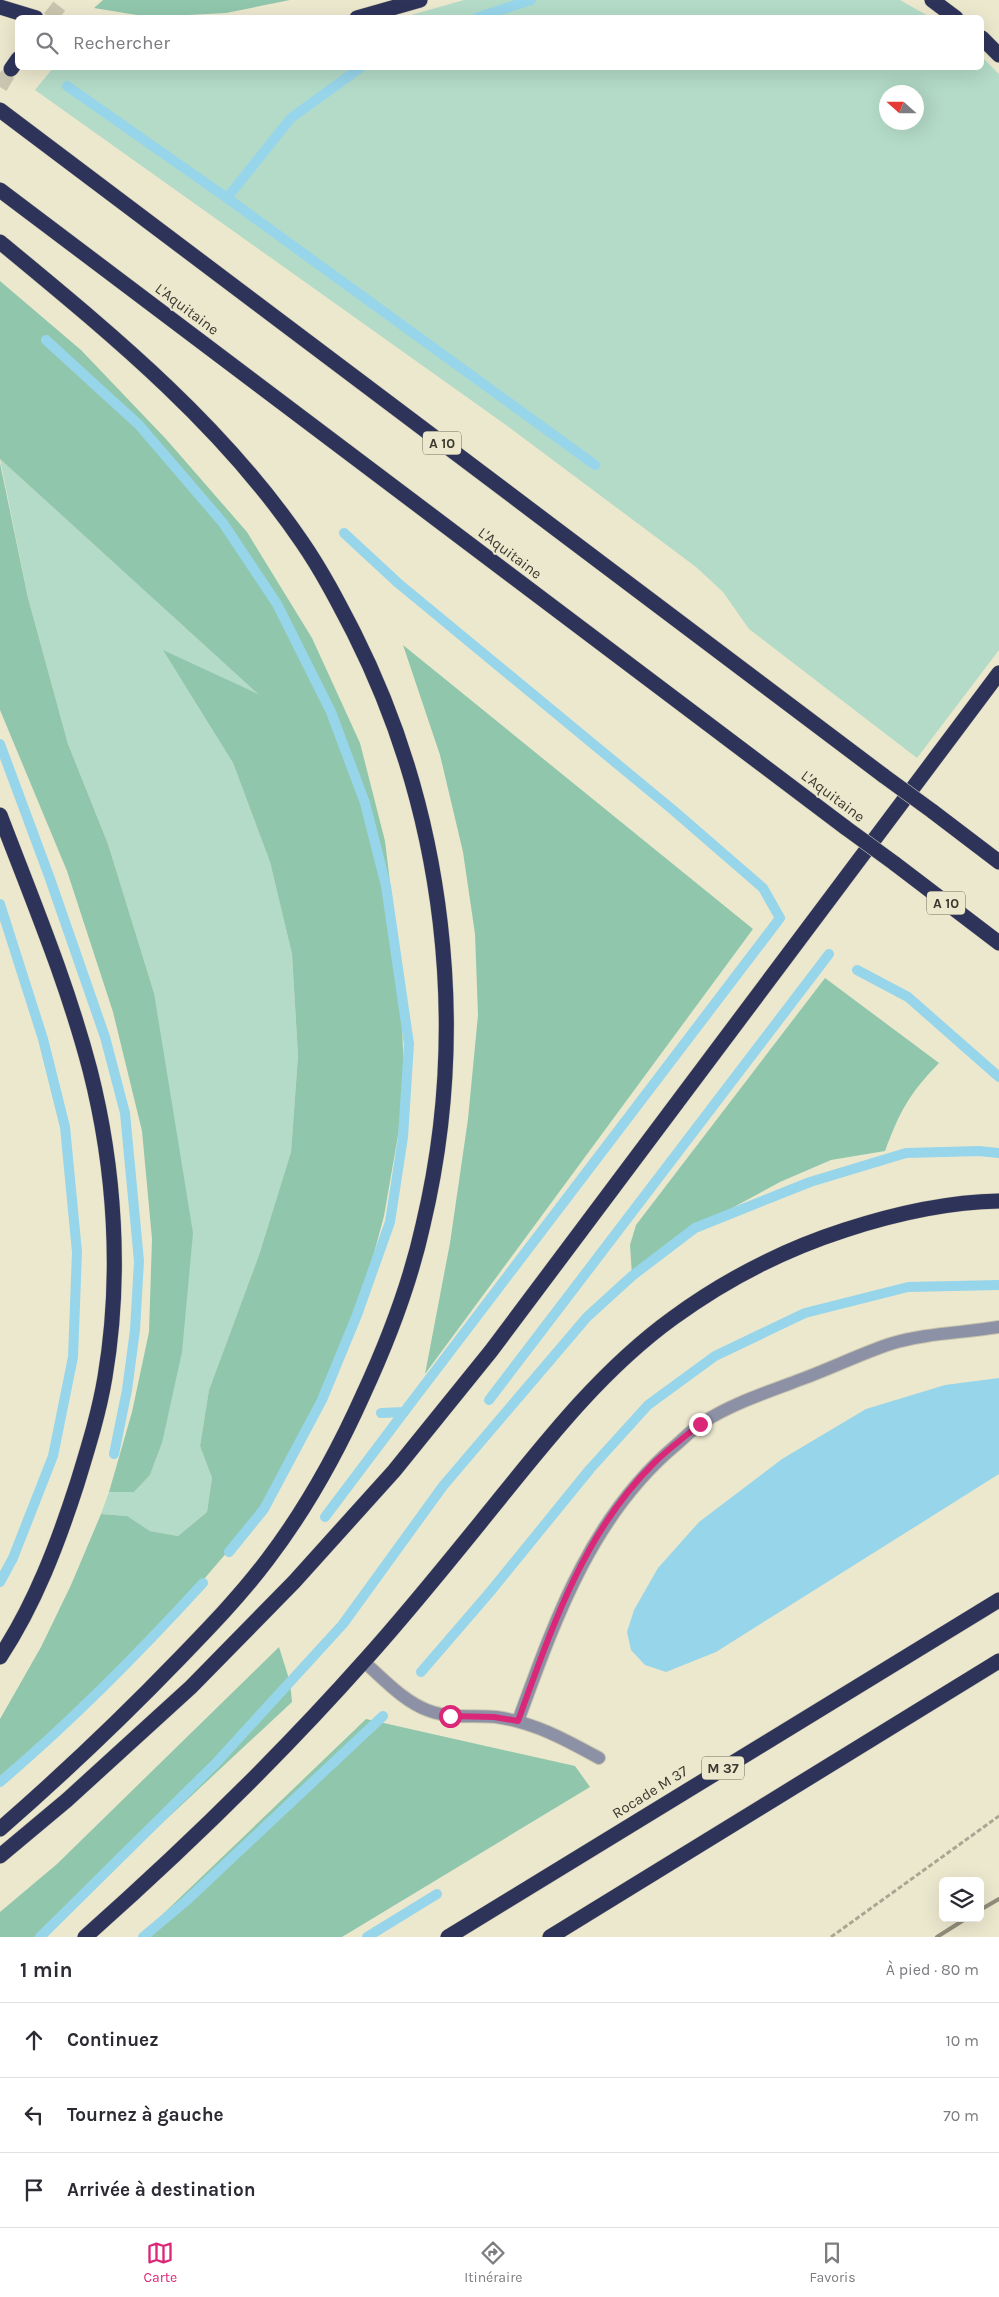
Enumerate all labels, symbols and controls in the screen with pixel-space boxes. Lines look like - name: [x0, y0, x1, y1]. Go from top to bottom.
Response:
- search box: [15, 15, 984, 70]
- icon: search: [33, 29, 61, 57]
- text: Rechercher: [73, 32, 170, 54]
- north arrow: [879, 85, 924, 130]
- street label: L'Aquitaine: [152, 279, 222, 339]
- road number: A 10: [423, 432, 461, 454]
- street label: L'Aquitaine: [475, 523, 545, 583]
- street label: L'Aquitaine: [798, 766, 868, 826]
- road number: A 10: [927, 891, 965, 914]
- route end: [689, 1413, 712, 1436]
- route start: [439, 1705, 462, 1728]
- road number: M 37: [702, 1756, 744, 1780]
- street label: Rocade M 37: [609, 1762, 691, 1822]
- map controls: [939, 1877, 984, 1922]
- button: layers: [939, 1877, 984, 1922]
- text: 1 min: [20, 1958, 73, 1982]
- text: À pied · 80 m: [886, 1960, 979, 1979]
- icon: ahead: [20, 2026, 48, 2054]
- text: Continuez: [67, 2029, 159, 2051]
- text: 10 m: [945, 2031, 979, 2050]
- icon: left: [20, 2101, 48, 2129]
- text: Tournez à gauche: [67, 2104, 224, 2126]
- text: 70 m: [943, 2106, 979, 2125]
- icon: arrive: [20, 2176, 48, 2204]
- text: Arrivée à destination: [67, 2179, 256, 2201]
- tab: Carte: [144, 2239, 177, 2286]
- tab: Itinéraire: [464, 2239, 523, 2286]
- tab: Favoris: [810, 2239, 855, 2286]

